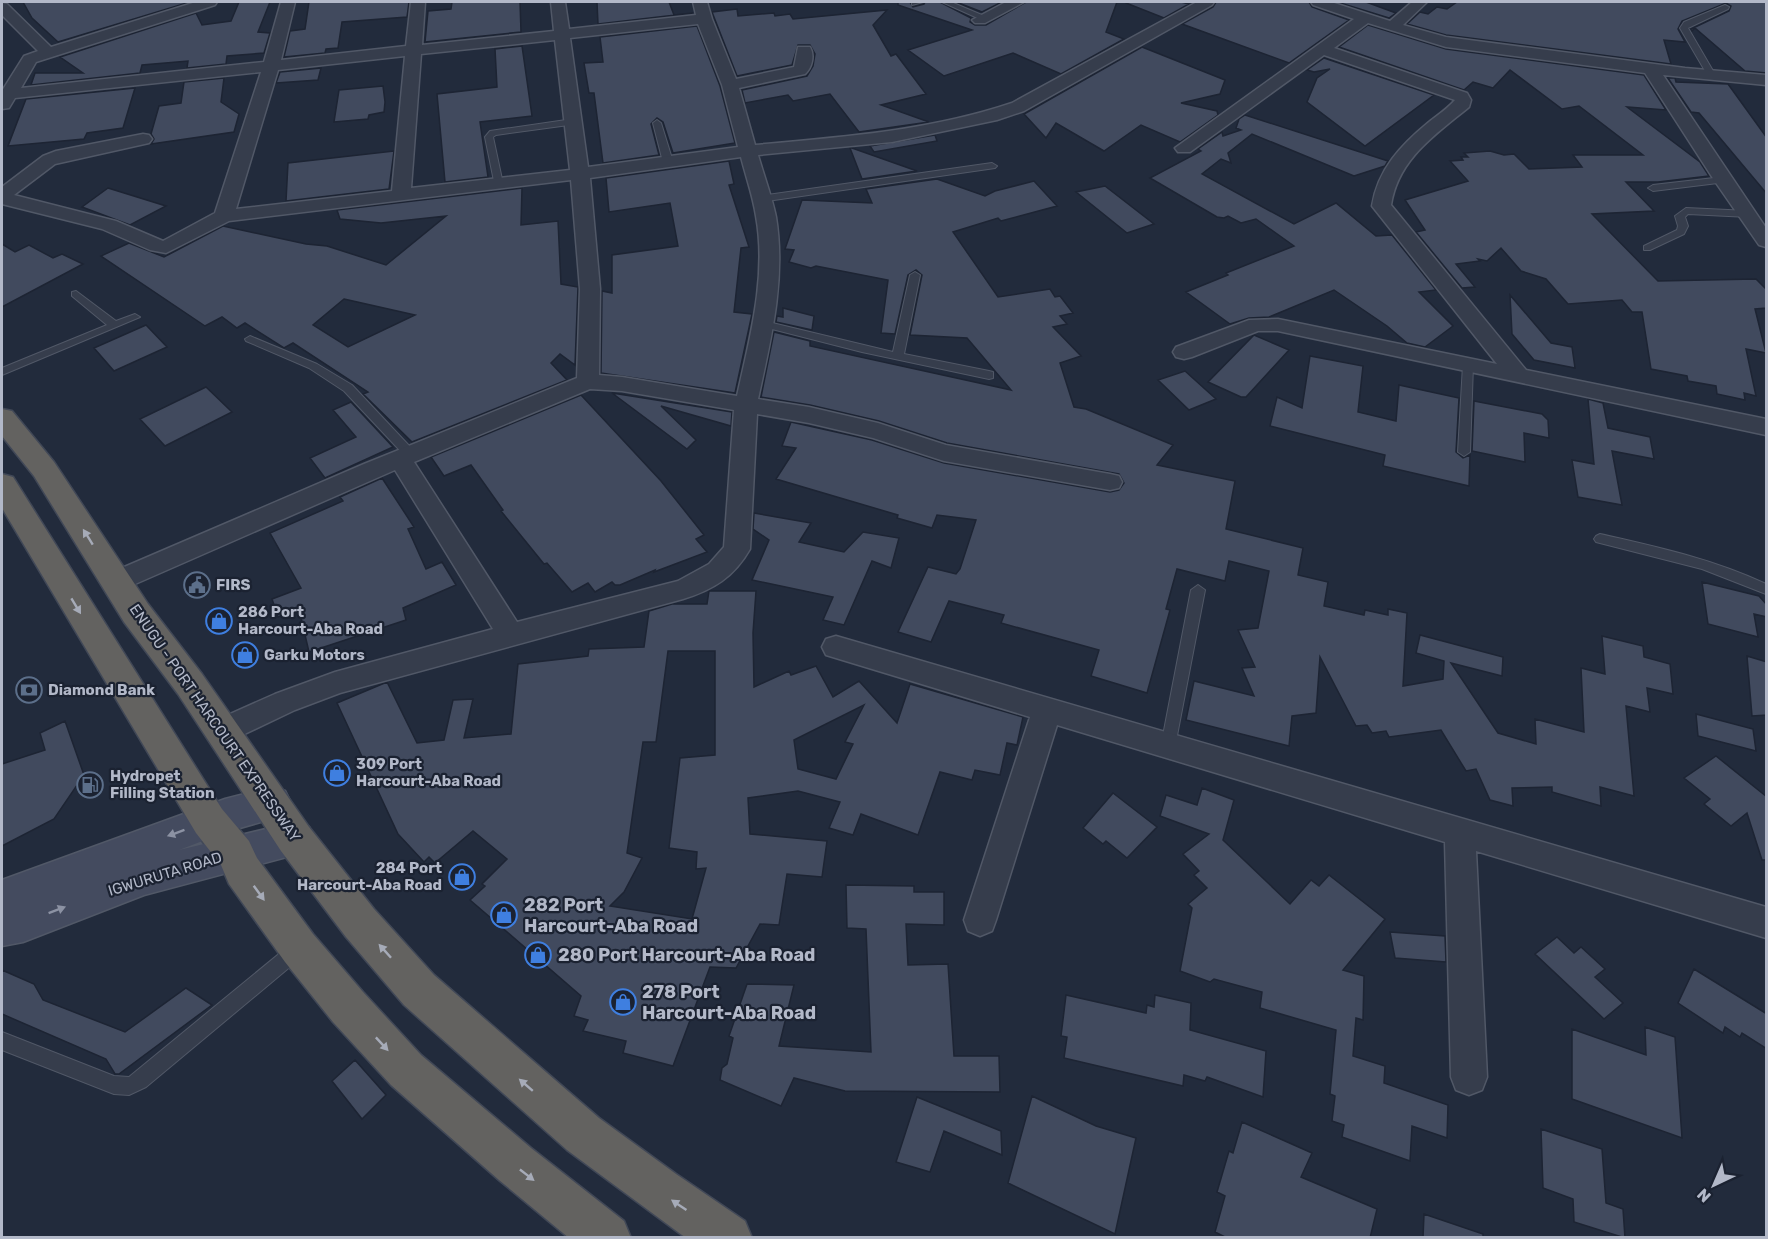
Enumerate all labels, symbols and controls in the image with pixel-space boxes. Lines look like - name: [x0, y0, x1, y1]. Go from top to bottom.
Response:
- one-way arrow: [82, 529, 93, 545]
- public building icon: FIRS: [182, 570, 212, 600]
- place label: FIRS: [216, 576, 250, 594]
- one-way arrow: [70, 598, 81, 614]
- street label: ENUGU - PORT HARCOURT EXPRESSWAY: [126, 601, 304, 845]
- place label: 286 Port Harcourt-Aba Road: [238, 603, 383, 638]
- shop icon: 286 Port Harcourt-Aba Road: [204, 606, 234, 636]
- shop icon: Garku Motors: [230, 640, 260, 670]
- place label: Garku Motors: [264, 646, 365, 664]
- bank icon: Diamond Bank: [14, 675, 44, 705]
- place label: Diamond Bank: [48, 681, 155, 699]
- place label: 309 Port Harcourt-Aba Road: [356, 755, 501, 790]
- shop icon: 309 Port Harcourt-Aba Road: [322, 758, 352, 788]
- place label: Hydropet Filling Station: [110, 767, 215, 802]
- fuel station icon: Hydropet Filling Station: [75, 770, 105, 800]
- one-way arrow: [167, 829, 185, 839]
- street label: IGWURUTA ROAD: [106, 848, 224, 900]
- place label: 284 Port Harcourt-Aba Road: [297, 859, 442, 894]
- shop icon: 284 Port Harcourt-Aba Road: [447, 862, 477, 892]
- one-way arrow: [253, 885, 265, 901]
- place label: 282 Port Harcourt-Aba Road: [524, 894, 698, 937]
- shop icon: 282 Port Harcourt-Aba Road: [489, 900, 519, 930]
- one-way arrow: [48, 905, 66, 914]
- shop icon: 280 Port Harcourt-Aba Road: [523, 940, 553, 970]
- one-way arrow: [379, 944, 392, 959]
- place label: 280 Port Harcourt-Aba Road: [558, 944, 815, 966]
- place label: 278 Port Harcourt-Aba Road: [642, 981, 816, 1024]
- shop icon: 278 Port Harcourt-Aba Road: [608, 987, 638, 1017]
- one-way arrow: [375, 1037, 389, 1051]
- one-way arrow: [519, 1079, 534, 1092]
- north arrow: [1684, 1155, 1744, 1215]
- one-way arrow: [520, 1168, 535, 1180]
- text: N: [1693, 1185, 1715, 1206]
- one-way arrow: [672, 1199, 688, 1211]

